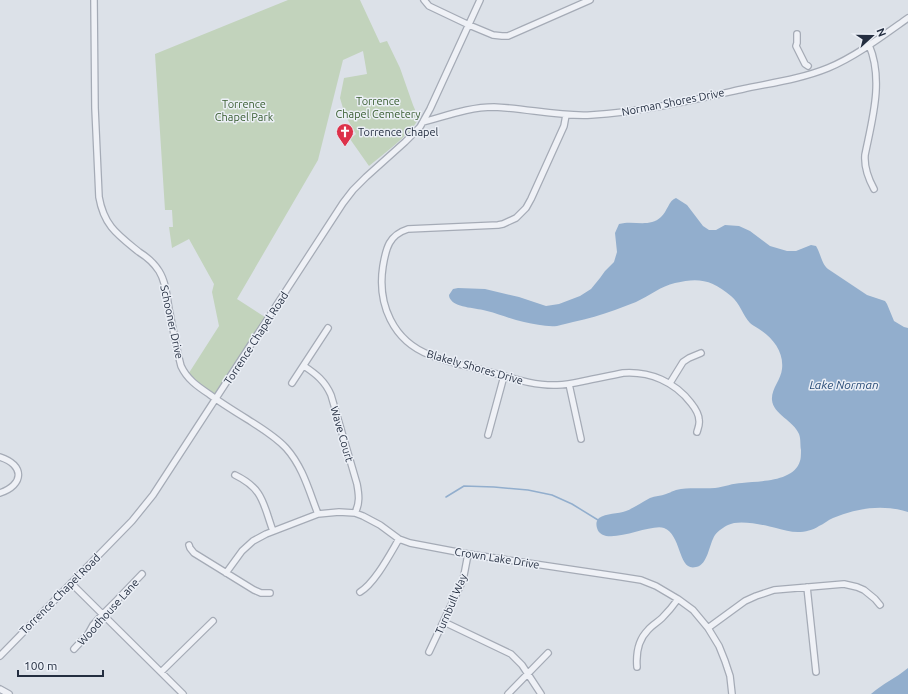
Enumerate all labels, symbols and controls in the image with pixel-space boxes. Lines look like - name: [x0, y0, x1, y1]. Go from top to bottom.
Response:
- north arrow: [852, 16, 892, 56]
- text: N: [874, 26, 888, 38]
- street label: Norman Shores Drive: [621, 86, 725, 118]
- park label: Torrence Chapel Cemetery: [335, 95, 421, 120]
- park label: Torrence Chapel Park: [215, 98, 274, 123]
- church icon: Torrence Chapel: [335, 122, 355, 147]
- place label: Torrence Chapel: [358, 126, 439, 138]
- street label: Schooner Drive: [158, 284, 186, 360]
- street label: Torrence Chapel Road: [221, 289, 291, 387]
- street label: Blakely Shores Drive: [425, 347, 525, 387]
- water label: Lake Norman: [809, 378, 879, 391]
- street label: Wave Court: [328, 405, 356, 464]
- street label: Crown Lake Drive: [454, 545, 540, 571]
- street label: Torrence Chapel Road: [17, 551, 103, 637]
- street label: Turnbull Way: [433, 571, 469, 636]
- street label: Woodhouse Lane: [75, 576, 141, 648]
- scale bar: [18, 652, 103, 678]
- text: 100 m: [24, 659, 57, 672]

